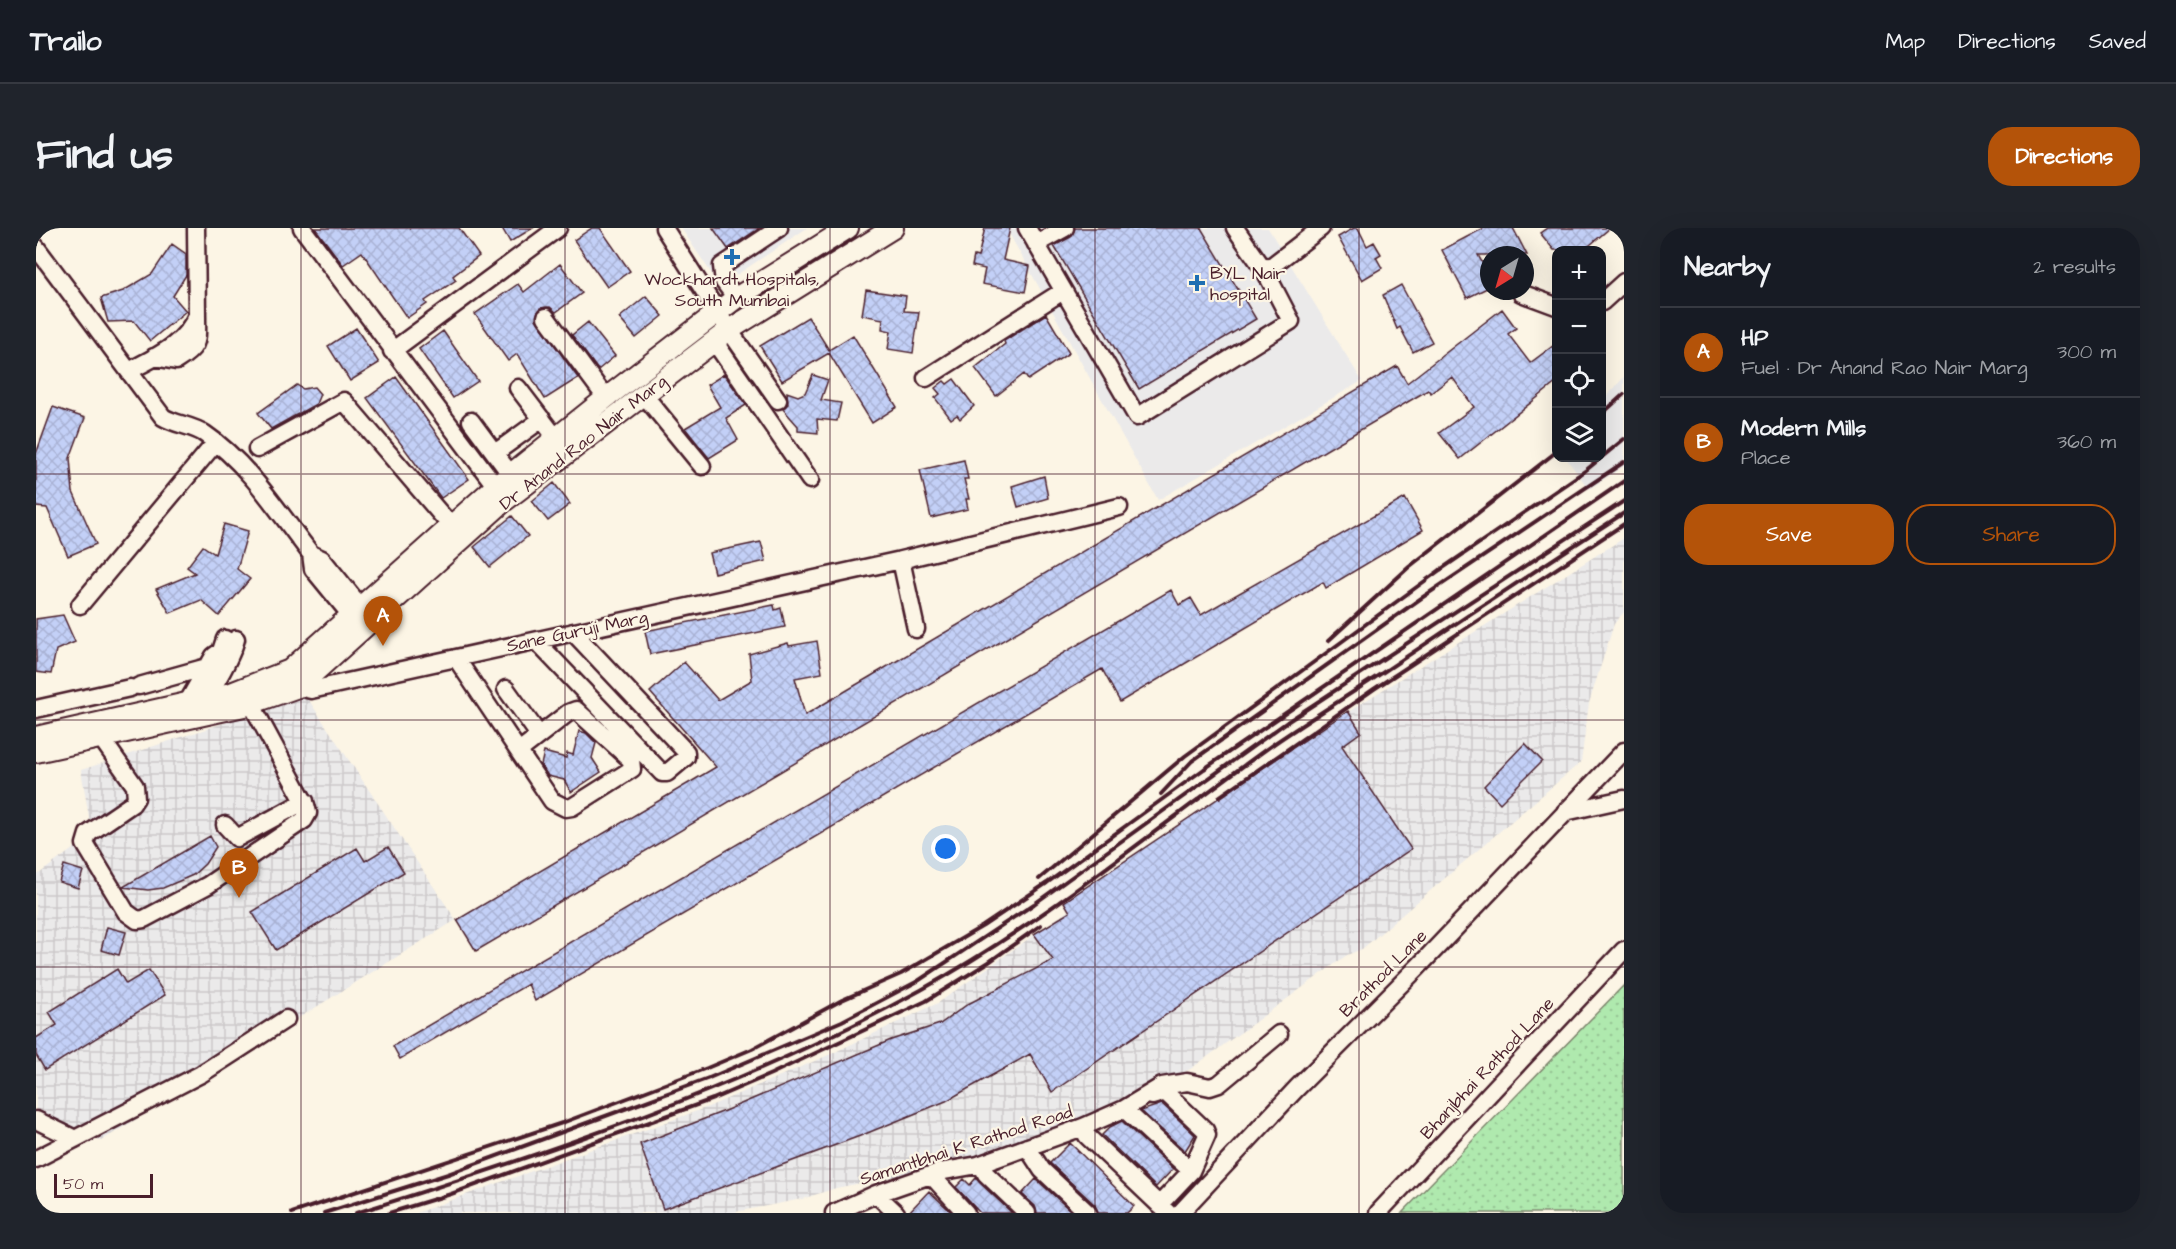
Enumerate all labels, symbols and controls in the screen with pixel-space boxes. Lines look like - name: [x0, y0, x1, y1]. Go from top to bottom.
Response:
- text: Trailo: [30, 22, 102, 61]
- text: Map: [1885, 27, 1925, 56]
- text: Directions: [1958, 27, 2056, 56]
- text: Saved: [2089, 27, 2146, 56]
- text: Find us: [36, 127, 173, 185]
- button: Directions: [1988, 127, 2140, 186]
- north arrow: [1480, 246, 1534, 300]
- map controls: [1552, 246, 1606, 462]
- button: +: [1552, 246, 1606, 300]
- marker: Wockhardt Hospitals, South Mumbai: [723, 248, 741, 266]
- text: Nearby: [1684, 249, 1771, 285]
- text: 2 results: [2033, 253, 2116, 281]
- place label: BYL Nair hospital: [1210, 261, 1285, 307]
- place label: Wockhardt Hospitals, South Mumbai: [644, 267, 820, 313]
- marker: BYL Nair hospital: [1188, 274, 1206, 292]
- button: −: [1552, 300, 1606, 354]
- text: HP: [1741, 323, 1768, 354]
- text: A: [1697, 338, 1710, 366]
- text: 300 m: [2057, 338, 2116, 366]
- button: locate: [1552, 354, 1606, 408]
- text: Fuel · Dr Anand Rao Nair Marg: [1741, 354, 2028, 382]
- street label: Dr Anand Rao Nair Marg: [494, 369, 673, 517]
- button: layers: [1552, 408, 1606, 462]
- text: Modern Mills: [1741, 413, 1866, 444]
- text: B: [1696, 428, 1711, 456]
- text: 360 m: [2057, 428, 2116, 456]
- text: Place: [1741, 444, 1791, 472]
- button: Save: [1684, 504, 1894, 565]
- button: Share: [1906, 504, 2116, 565]
- pin: A: [364, 596, 402, 646]
- street label: Sane Guruji Marg: [504, 604, 650, 660]
- your location: [931, 834, 960, 863]
- pin: B: [220, 848, 258, 898]
- street label: Brathod Lane: [1334, 924, 1433, 1023]
- street label: Bhanjbhai Rathod Lane: [1415, 992, 1560, 1145]
- street label: Samantbhai K Rathod Road: [857, 1099, 1076, 1192]
- scale bar: [54, 1171, 153, 1198]
- text: 50 m: [63, 1173, 103, 1195]

